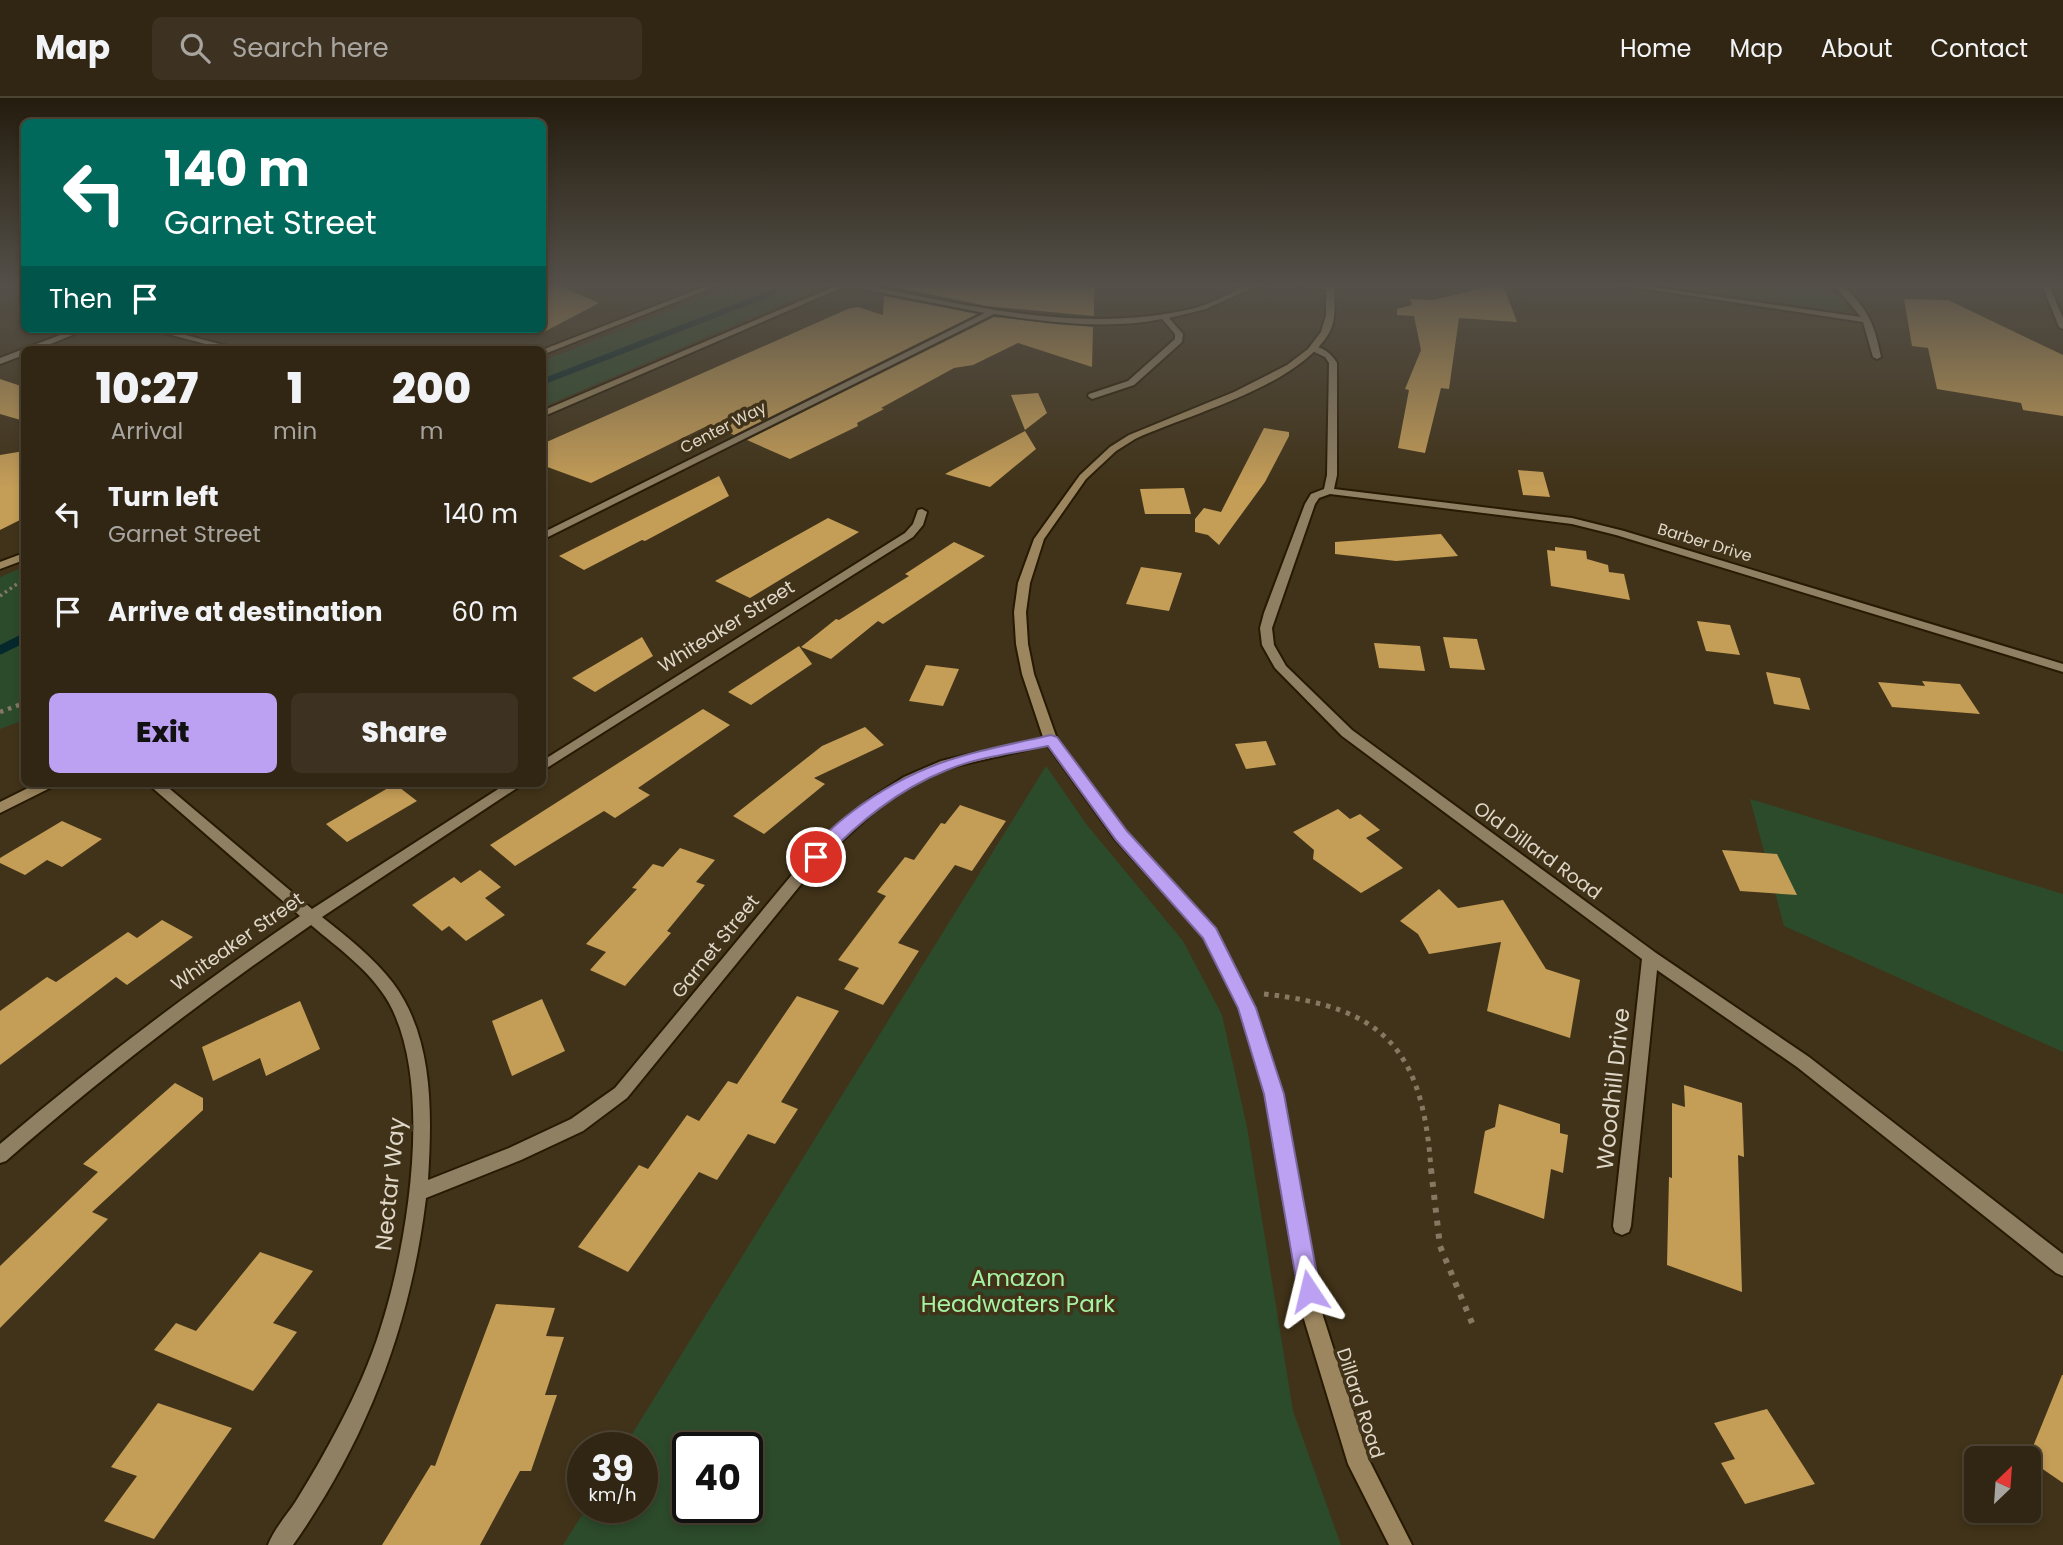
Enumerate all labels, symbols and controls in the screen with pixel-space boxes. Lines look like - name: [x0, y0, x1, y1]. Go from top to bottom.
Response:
- search box: [152, 17, 642, 80]
- text: Map: [35, 24, 110, 71]
- icon: search: [176, 29, 214, 67]
- text: Search here: [232, 30, 389, 66]
- text: Home: [1620, 32, 1692, 65]
- text: Map: [1730, 32, 1783, 65]
- text: About: [1821, 32, 1892, 65]
- text: Contact: [1930, 32, 2028, 65]
- text: 140 m: [164, 135, 310, 203]
- icon: left: [49, 147, 140, 238]
- text: Garnet Street: [164, 200, 377, 245]
- icon: arrive: [126, 280, 164, 318]
- text: Then: [49, 281, 112, 317]
- text: 10:27: [96, 359, 198, 418]
- text: 1: [287, 359, 303, 418]
- text: 200: [392, 359, 471, 418]
- street label: Center Way: [676, 396, 770, 459]
- text: Arrival: [111, 415, 183, 447]
- text: min: [273, 415, 317, 447]
- text: m: [420, 415, 443, 447]
- text: Turn left: [108, 479, 219, 515]
- icon: left: [49, 495, 87, 533]
- text: 140 m: [443, 496, 518, 532]
- street label: Barber Drive: [1655, 517, 1755, 568]
- text: Garnet Street: [108, 518, 261, 550]
- street label: Whiteaker Street: [653, 574, 800, 679]
- icon: arrive: [49, 593, 87, 631]
- text: Arrive at destination: [108, 594, 383, 630]
- text: 60 m: [451, 594, 518, 630]
- button: Exit: [49, 693, 277, 773]
- button: Share: [291, 693, 518, 773]
- street label: Old Dillard Road: [1468, 795, 1607, 906]
- pin: [786, 827, 846, 887]
- icon: arrive: [797, 838, 835, 876]
- street label: Whiteaker Street: [166, 885, 309, 997]
- street label: Garnet Street: [665, 889, 766, 1004]
- street label: Woodhill Drive: [1589, 1006, 1637, 1172]
- street label: Nectar Way: [367, 1116, 413, 1252]
- position arrow: [1272, 1254, 1346, 1328]
- park label: Amazon Headwaters Park: [921, 1262, 1115, 1320]
- street label: Dillard Road: [1330, 1344, 1391, 1462]
- speed limit sign: 40: [672, 1432, 763, 1523]
- text: 39: [591, 1444, 634, 1493]
- north arrow: [1964, 1446, 2040, 1522]
- map controls: [1964, 1446, 2041, 1523]
- text: km/h: [589, 1482, 636, 1507]

